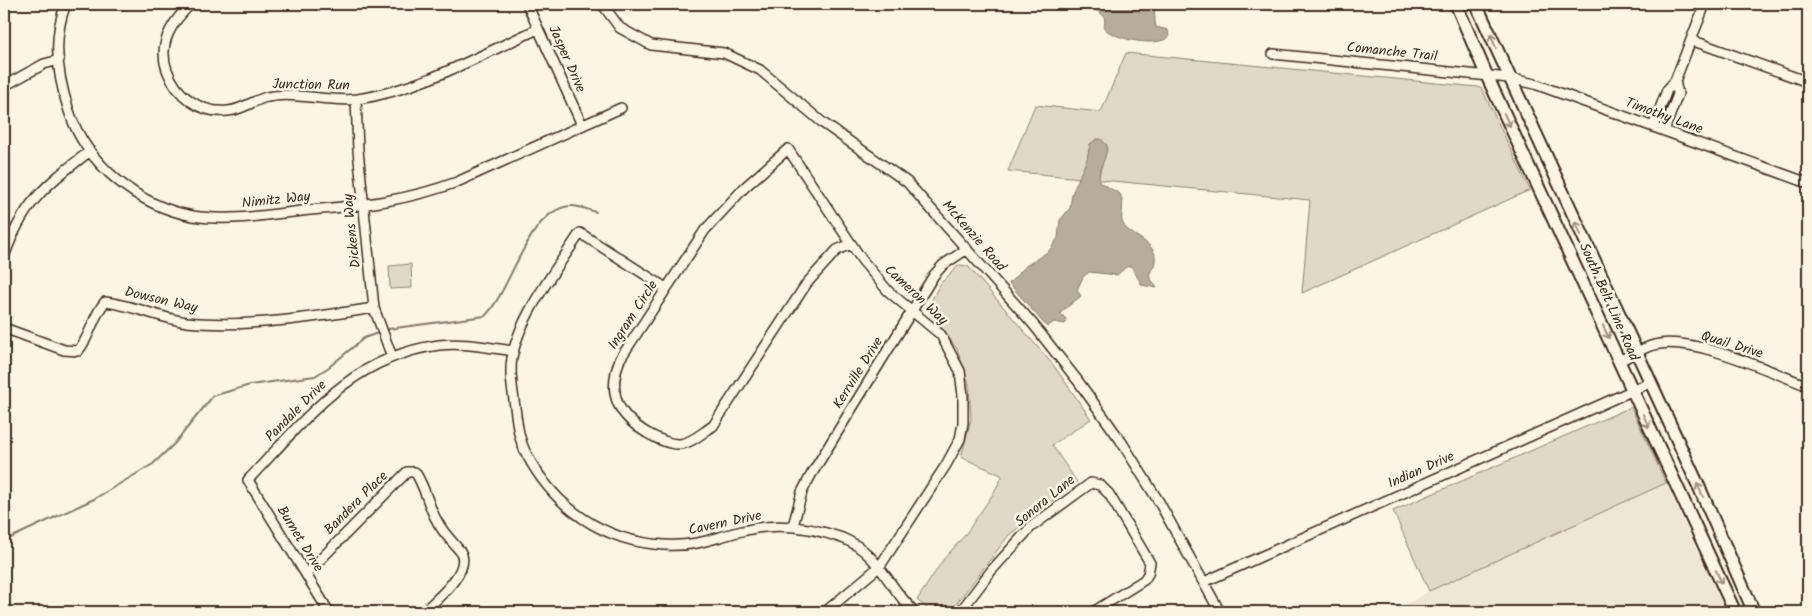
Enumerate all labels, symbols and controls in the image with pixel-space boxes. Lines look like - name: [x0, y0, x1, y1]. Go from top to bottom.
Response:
- street label: Jasper Drive: [542, 22, 592, 97]
- one-way arrow: [1487, 34, 1497, 49]
- street label: Comanche Trail: [1346, 36, 1439, 68]
- street label: Junction Run: [272, 73, 350, 97]
- street label: Timothy Lane: [1622, 92, 1707, 140]
- one-way arrow: [1503, 112, 1513, 127]
- street label: Nimitz Way: [241, 185, 312, 215]
- street label: Dickens Way: [337, 192, 367, 269]
- street label: McKenzie Road: [937, 195, 1012, 277]
- one-way arrow: [1573, 221, 1583, 236]
- street label: South Belt Line Road: [1573, 239, 1645, 365]
- street label: Cameron Way: [879, 259, 953, 331]
- street label: Ingram Circle: [602, 275, 664, 354]
- street label: Dowson Way: [122, 281, 200, 319]
- one-way arrow: [1601, 324, 1611, 339]
- street label: Quail Drive: [1698, 325, 1766, 365]
- street label: Kerrville Drive: [827, 332, 889, 413]
- street label: Pandale Drive: [260, 375, 332, 447]
- one-way arrow: [1642, 413, 1652, 428]
- street label: Indian Drive: [1384, 445, 1459, 494]
- street label: Bandera Place: [319, 465, 394, 540]
- street label: Sonora Lane: [1010, 469, 1081, 532]
- one-way arrow: [1695, 483, 1705, 498]
- street label: Burnet Drive: [271, 502, 329, 577]
- street label: Cavern Drive: [686, 504, 764, 541]
- one-way arrow: [1715, 569, 1724, 584]

